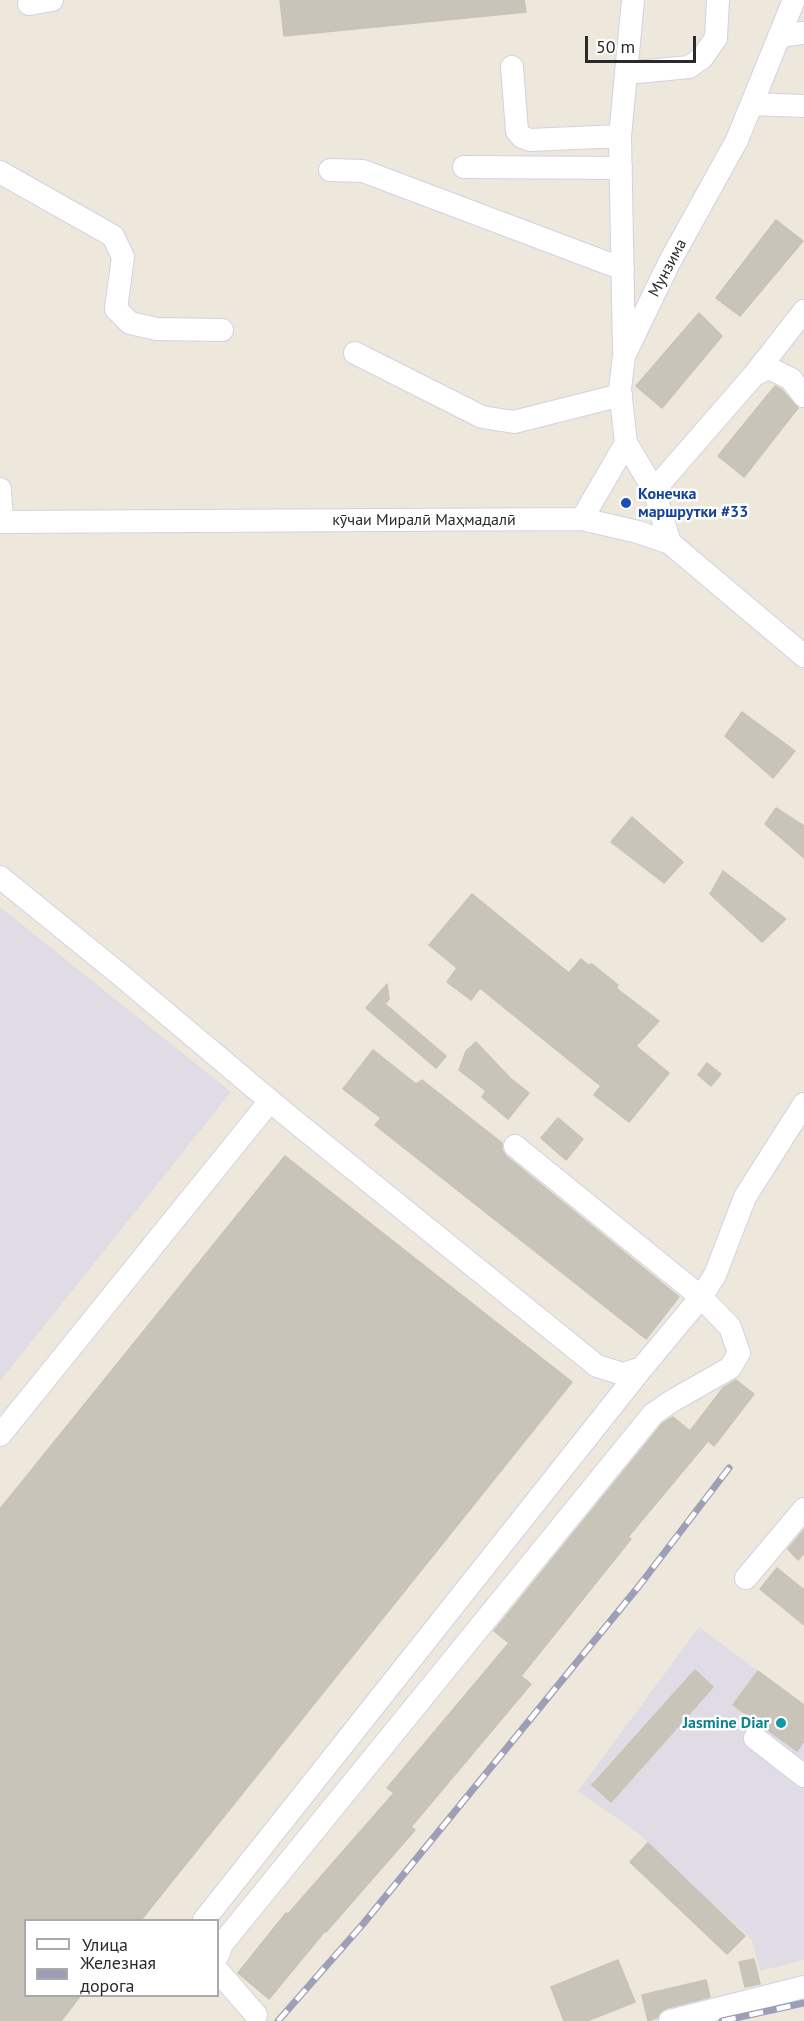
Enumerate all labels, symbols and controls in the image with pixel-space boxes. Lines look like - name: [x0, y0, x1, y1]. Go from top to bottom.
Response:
- scale bar: [588, 24, 699, 62]
- text: 50 m: [596, 35, 635, 58]
- street label: Мунзима: [645, 236, 691, 300]
- place label: Конечка маршрутки #33: [638, 484, 748, 522]
- marker: Конечка маршрутки #33: [619, 496, 633, 510]
- street label: кӯчаи Миралӣ Маҳмадалӣ: [332, 510, 516, 530]
- place label: Jasmine Diar: [683, 1713, 769, 1733]
- marker: Jasmine Diar: [774, 1716, 788, 1730]
- legend: [24, 1919, 219, 1997]
- text: Улица: [82, 1933, 128, 1956]
- text: Железная дорога: [80, 1951, 156, 1997]

